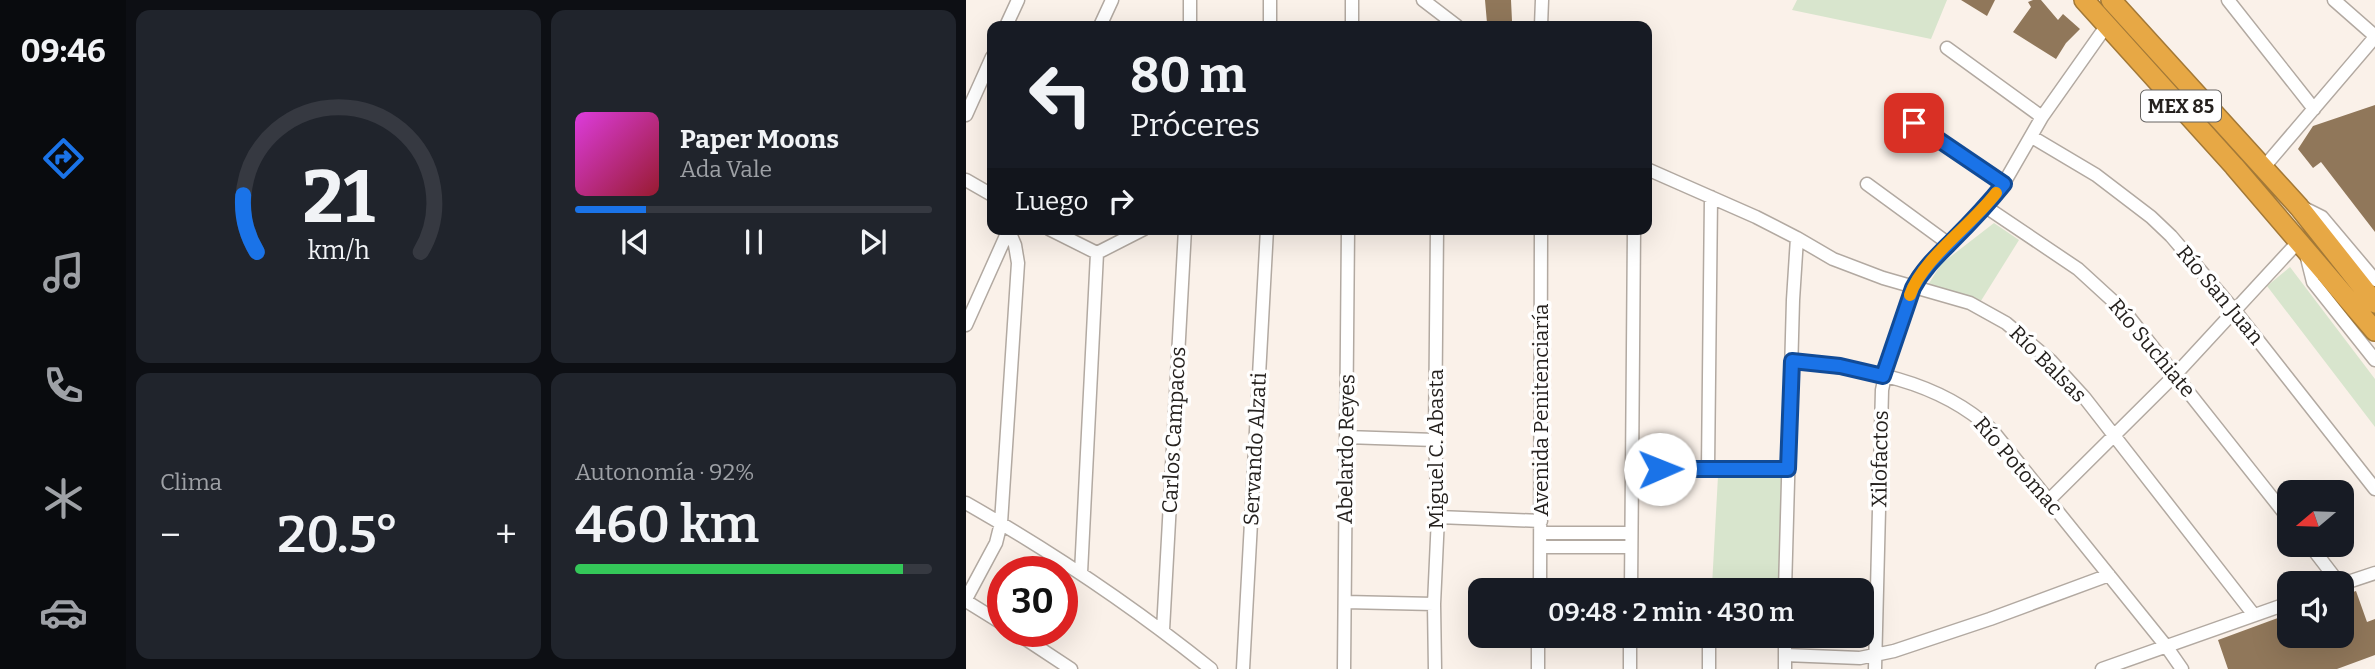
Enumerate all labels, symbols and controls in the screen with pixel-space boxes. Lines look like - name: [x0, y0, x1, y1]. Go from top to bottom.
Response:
- text: 09:46: [20, 32, 106, 70]
- text: 80 m: [1130, 46, 1246, 105]
- icon: left: [1015, 49, 1106, 140]
- road number: MEX 85: [2141, 90, 2221, 122]
- pin: [1884, 93, 1944, 153]
- icon: arrive: [1895, 104, 1933, 142]
- text: Próceres: [1130, 106, 1260, 144]
- text: Paper Moons: [680, 124, 839, 155]
- icon: directions: [39, 134, 88, 183]
- text: 21: [302, 155, 375, 242]
- text: Ada Vale: [680, 155, 772, 183]
- icon: right: [1102, 182, 1140, 220]
- text: Luego: [1015, 186, 1088, 217]
- icon: previous: [616, 223, 654, 261]
- icon: pause: [735, 223, 773, 261]
- icon: next: [854, 223, 892, 261]
- text: km/h: [308, 236, 370, 266]
- street label: Río San Juan: [2171, 240, 2269, 350]
- icon: music: [39, 248, 88, 297]
- street label: Río Suchiate: [2103, 293, 2201, 403]
- street label: Avenida Penitenciaría: [1528, 303, 1554, 517]
- street label: Río Balsas: [2004, 320, 2092, 408]
- street label: Carlos Campacos: [1157, 346, 1191, 514]
- icon: phone: [39, 361, 88, 410]
- street label: Miguel C. Abasta: [1423, 368, 1449, 529]
- street label: Servando Alzati: [1238, 372, 1272, 526]
- street label: Abelardo Reyes: [1332, 374, 1360, 524]
- street label: Xilofactos: [1866, 410, 1894, 508]
- street label: Río Potomac: [1968, 411, 2068, 521]
- position arrow: [1623, 432, 1697, 506]
- text: Autonomía · 92%: [575, 458, 754, 486]
- text: Clima: [160, 468, 222, 496]
- icon: climate: [39, 474, 88, 523]
- north arrow: [2277, 480, 2354, 556]
- map controls: [2277, 480, 2354, 648]
- text: 460 km: [575, 493, 759, 556]
- text: 20.5°: [277, 503, 399, 566]
- text: −: [160, 512, 181, 558]
- text: +: [495, 512, 517, 558]
- speed limit sign: 30: [987, 556, 1078, 647]
- button: sound: [2277, 571, 2354, 648]
- icon: car: [39, 588, 88, 637]
- text: 09:48 · 2 min · 430 m: [1548, 597, 1794, 628]

